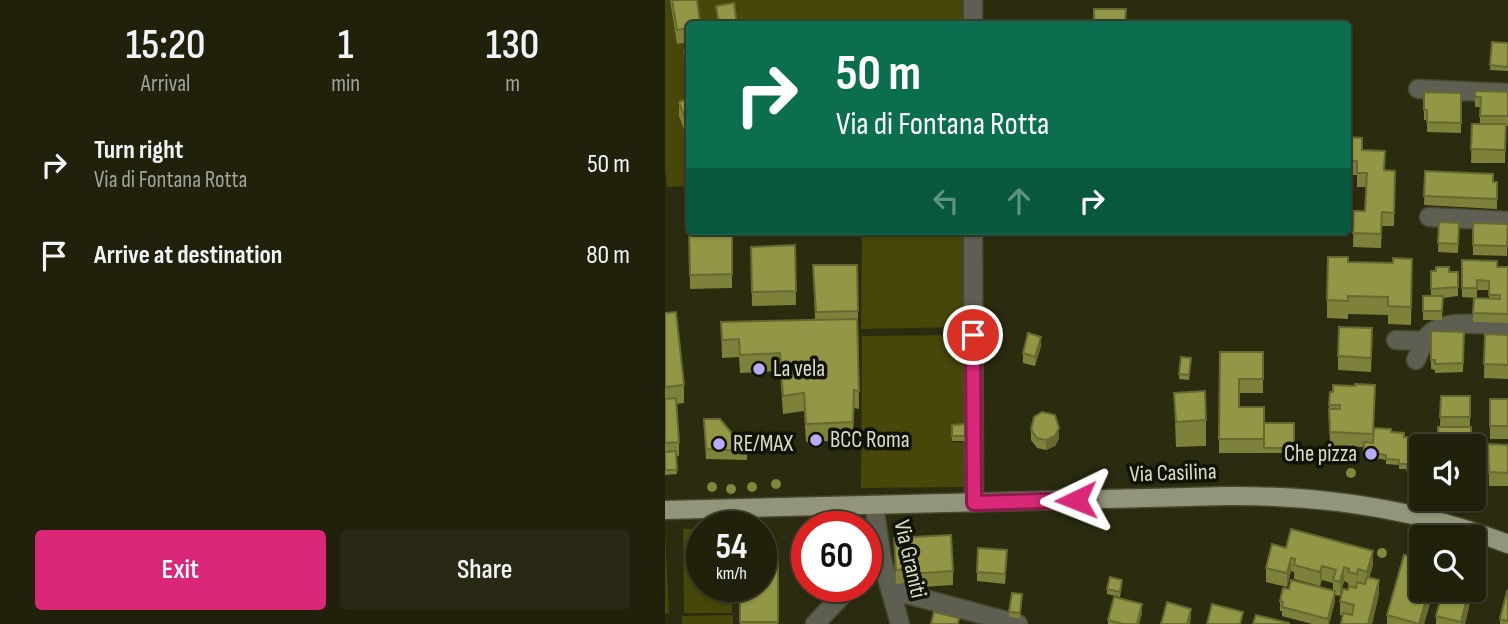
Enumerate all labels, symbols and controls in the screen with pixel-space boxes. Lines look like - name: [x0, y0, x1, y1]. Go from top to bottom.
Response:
- text: 15:20: [126, 20, 205, 71]
- text: 1: [338, 20, 353, 71]
- text: 130: [486, 20, 539, 71]
- text: 50 m: [836, 45, 921, 104]
- icon: right: [721, 49, 812, 140]
- text: Arrival: [141, 70, 190, 98]
- text: min: [331, 70, 360, 98]
- text: m: [505, 70, 520, 98]
- text: Via di Fontana Rotta: [836, 105, 1049, 144]
- text: Turn right: [94, 135, 183, 166]
- icon: right: [35, 146, 73, 184]
- text: 50 m: [587, 149, 630, 180]
- text: Via di Fontana Rotta: [94, 166, 247, 194]
- icon: left: [927, 182, 965, 220]
- icon: ahead: [1000, 182, 1038, 220]
- icon: right: [1073, 182, 1111, 220]
- icon: arrive: [35, 237, 73, 275]
- text: Arrive at destination: [94, 240, 282, 271]
- text: 80 m: [586, 240, 630, 271]
- pin: [943, 305, 1003, 365]
- icon: arrive: [954, 316, 992, 354]
- place label: La vela: [773, 355, 825, 383]
- marker: La vela: [751, 361, 767, 377]
- place label: BCC Roma: [830, 426, 910, 454]
- place label: RE/MAX: [733, 430, 793, 458]
- marker: BCC Roma: [808, 432, 824, 448]
- map controls: [1409, 434, 1486, 602]
- button: sound: [1409, 434, 1486, 511]
- marker: RE/MAX: [711, 436, 727, 452]
- place label: Che pizza: [1284, 440, 1357, 468]
- marker: Che pizza: [1363, 446, 1379, 462]
- street label: Via Casilina: [1129, 457, 1217, 489]
- position arrow: [1039, 463, 1113, 537]
- speed limit sign: 60: [791, 511, 882, 602]
- street label: Via Graniti: [887, 517, 933, 601]
- button: search: [1409, 525, 1486, 602]
- text: 54: [716, 526, 747, 569]
- button: Exit: [35, 530, 326, 610]
- button: Share: [340, 530, 630, 610]
- text: km/h: [716, 563, 747, 584]

